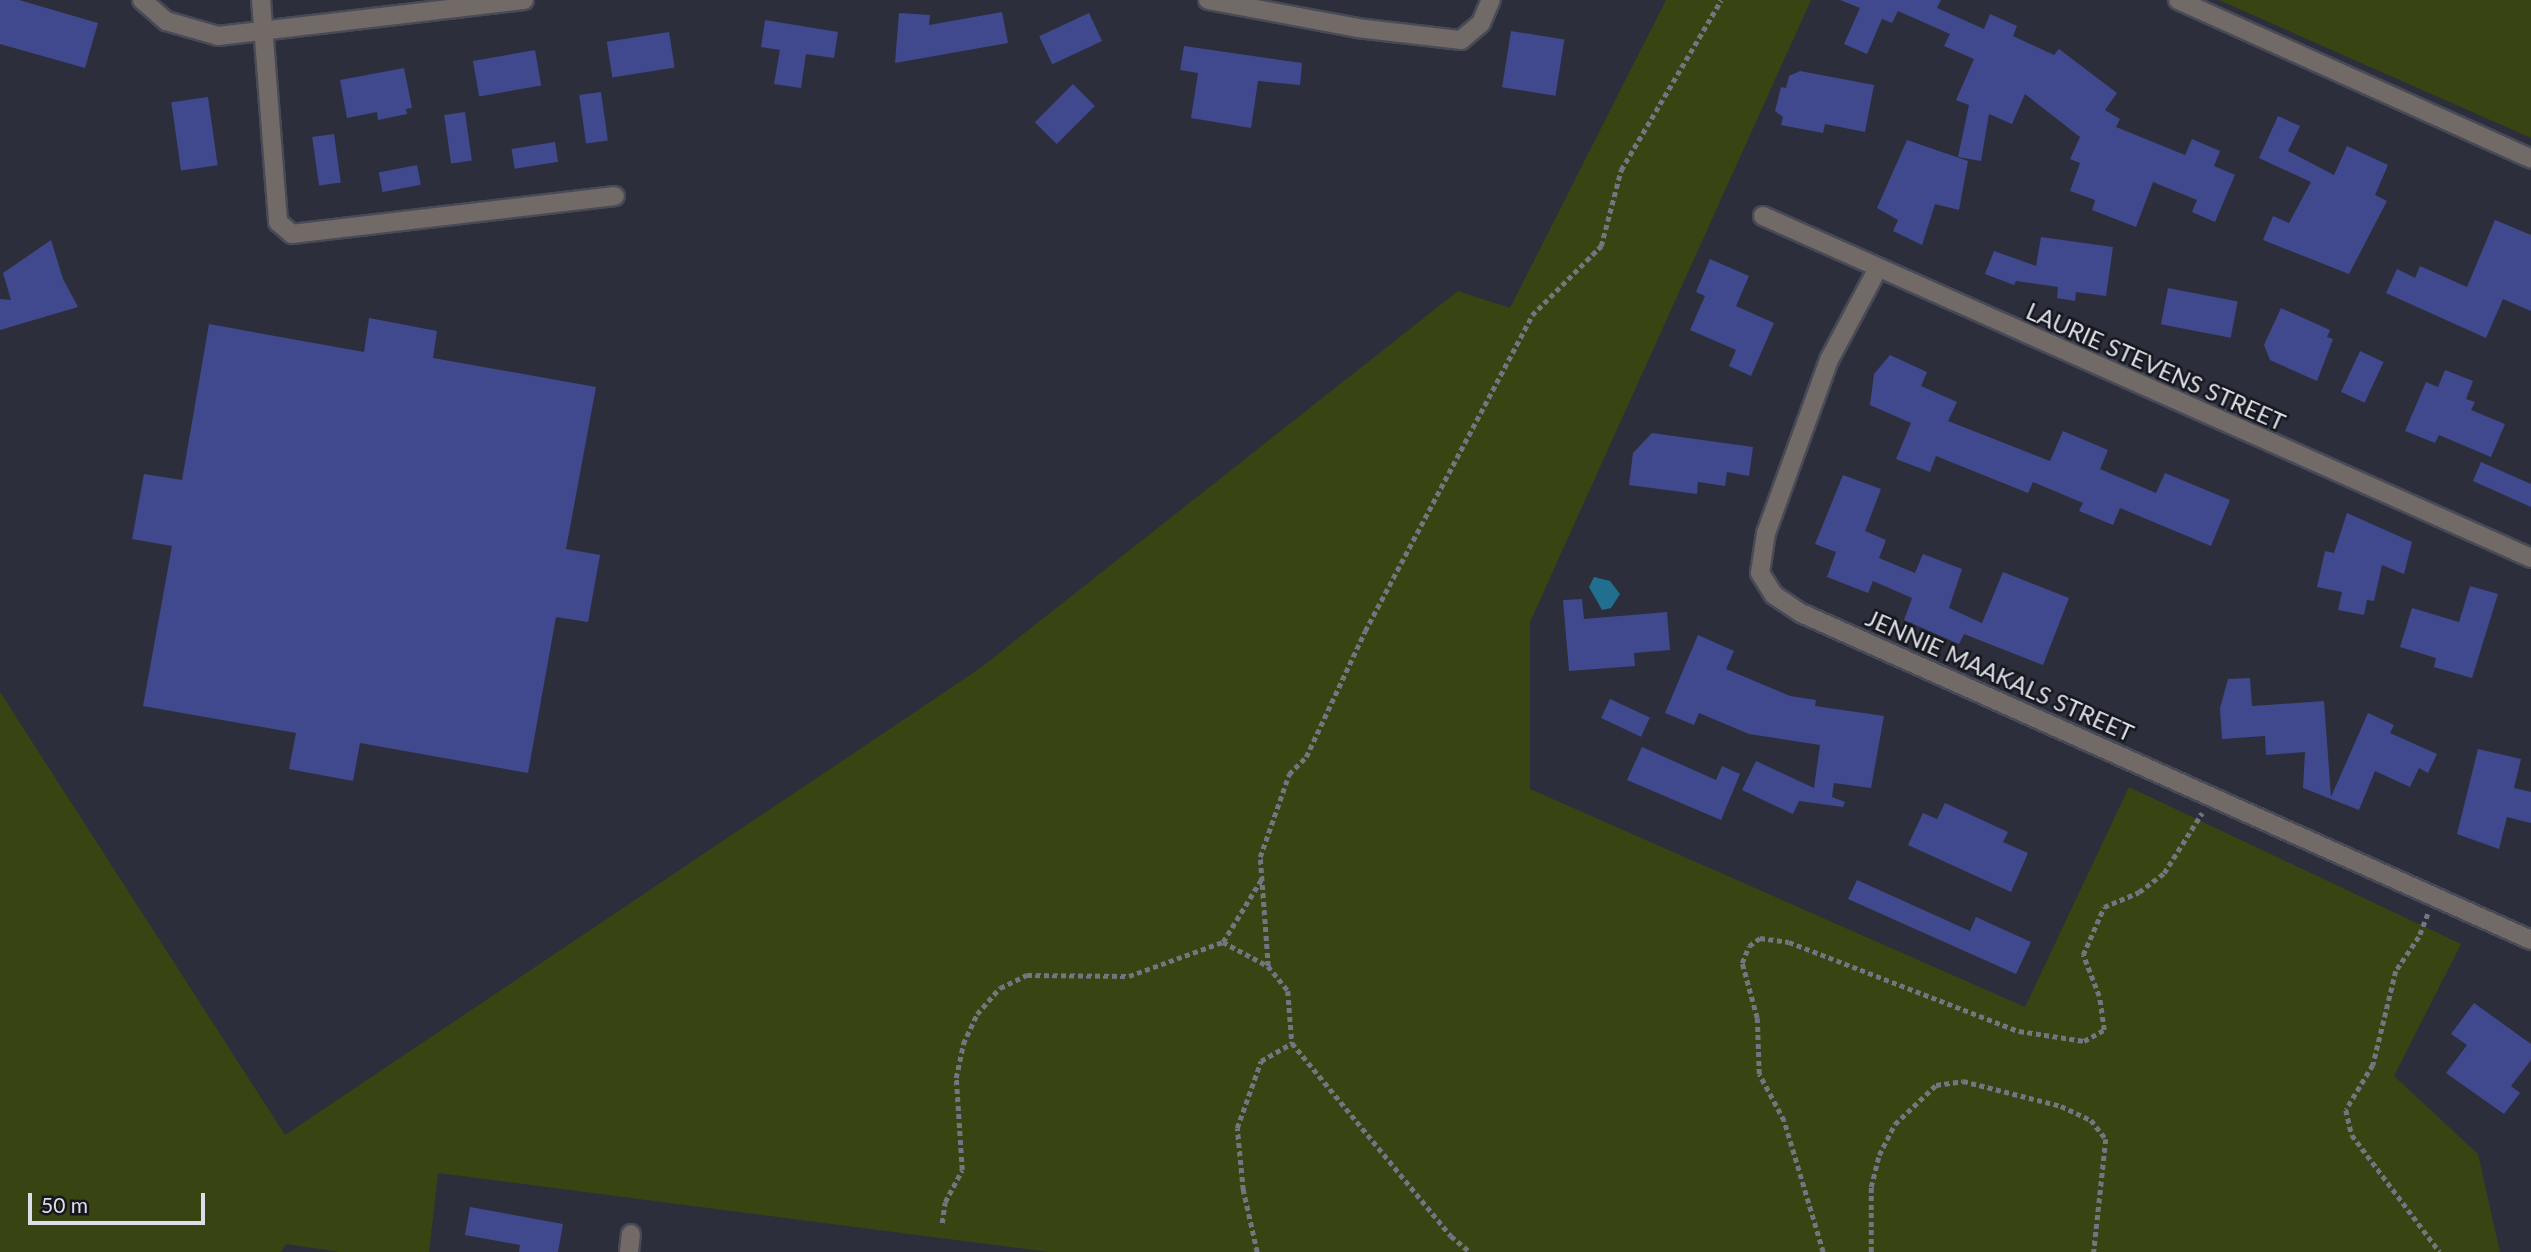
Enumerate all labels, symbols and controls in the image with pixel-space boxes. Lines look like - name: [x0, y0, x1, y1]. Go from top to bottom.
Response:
- street label: LAURIE STEVENS STREET: [2022, 296, 2290, 436]
- street label: JENNIE MAAKALS STREET: [1862, 603, 2138, 747]
- scale bar: [32, 1178, 208, 1222]
- text: 50 m: [41, 1192, 88, 1217]

